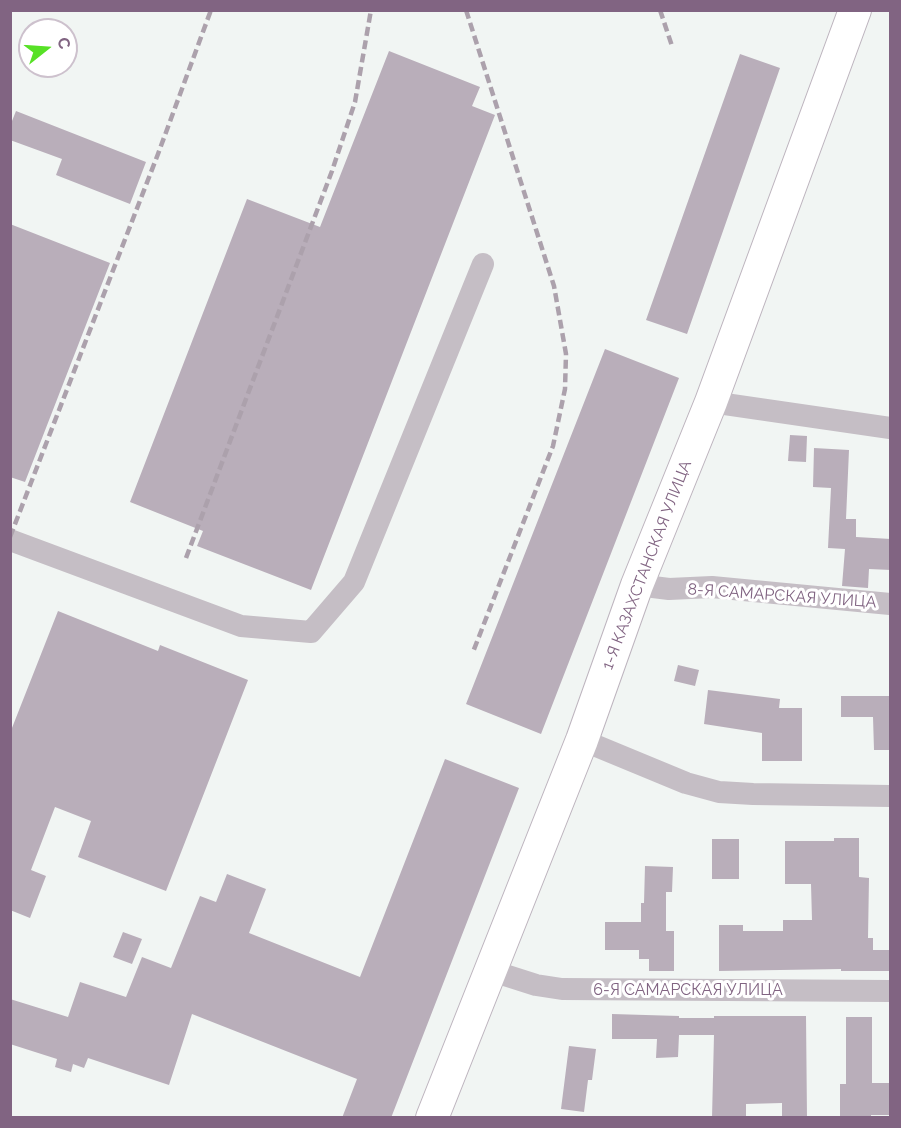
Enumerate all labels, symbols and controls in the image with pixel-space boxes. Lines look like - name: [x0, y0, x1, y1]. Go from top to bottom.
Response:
- north arrow: [18, 18, 78, 78]
- text: С: [53, 35, 74, 51]
- street label: 1-Я КАЗАХСТАНСКАЯ УЛИЦА: [598, 458, 696, 672]
- street label: 8-Я САМАРСКАЯ УЛИЦА: [687, 580, 877, 612]
- street label: 6-Я САМАРСКАЯ УЛИЦА: [593, 980, 783, 1000]

